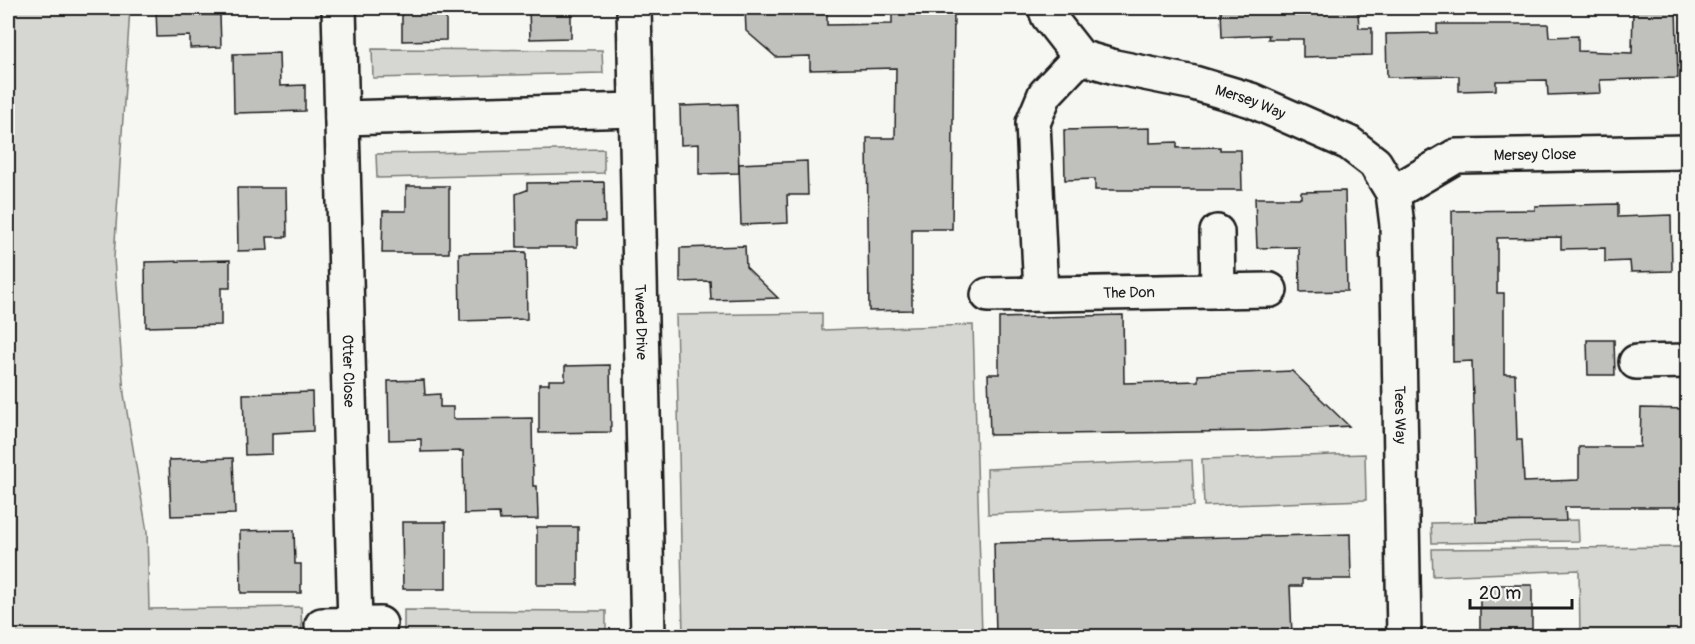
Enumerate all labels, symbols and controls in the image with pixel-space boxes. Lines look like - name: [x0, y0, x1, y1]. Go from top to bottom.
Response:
- street label: Mersey Way: [1213, 80, 1289, 124]
- street label: Mersey Close: [1494, 144, 1577, 165]
- street label: The Don: [1103, 283, 1155, 302]
- street label: Tweed Drive: [631, 284, 651, 360]
- street label: Otter Close: [338, 334, 359, 408]
- street label: Tees Way: [1390, 386, 1410, 445]
- scale bar: [1470, 572, 1572, 610]
- text: 20 m: [1479, 582, 1521, 605]

